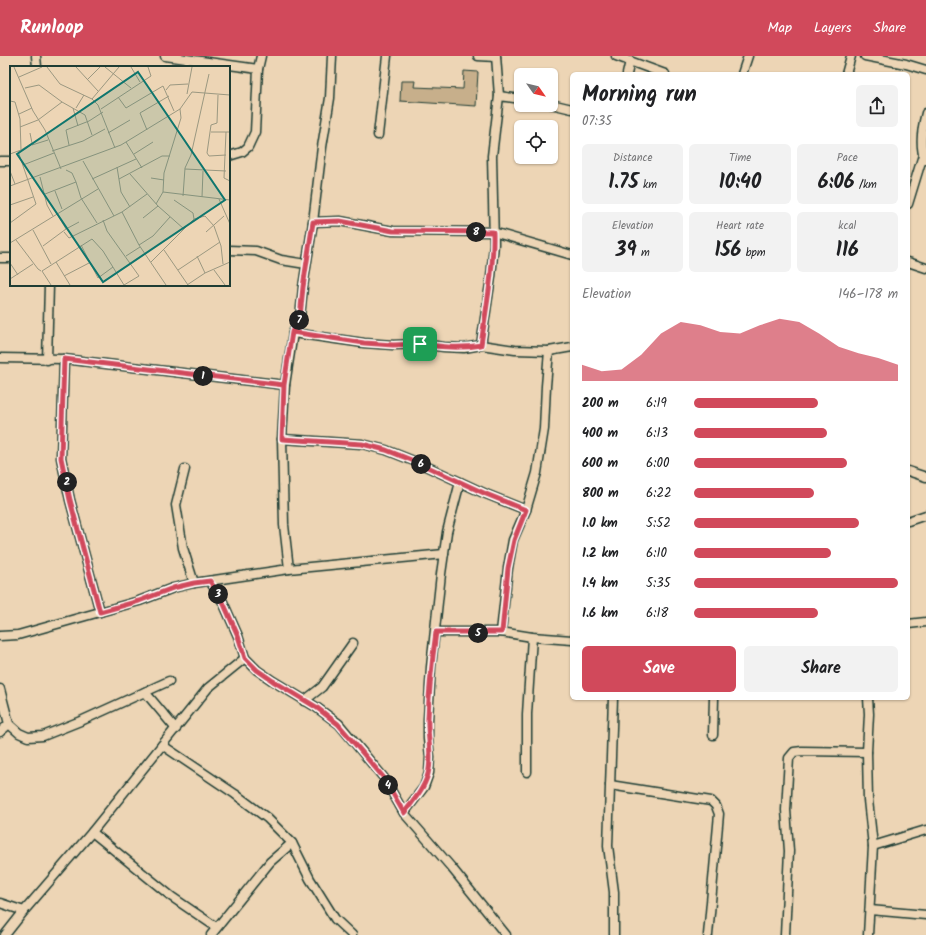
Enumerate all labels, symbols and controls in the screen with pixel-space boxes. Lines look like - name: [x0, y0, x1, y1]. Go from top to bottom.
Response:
- text: Runloop: [20, 13, 84, 43]
- text: Map: [768, 17, 792, 39]
- text: Layers: [814, 17, 852, 39]
- text: Share: [874, 17, 906, 39]
- inset map: [10, 66, 230, 286]
- north arrow: [514, 68, 558, 112]
- map controls: [514, 68, 558, 164]
- text: Morning run: [582, 78, 697, 113]
- button: share: [856, 85, 898, 127]
- text: 07:35: [582, 111, 612, 132]
- button: locate: [514, 120, 558, 164]
- text: Distance: [613, 149, 652, 167]
- text: Time: [729, 149, 751, 167]
- text: Pace: [837, 149, 858, 167]
- text: 1.75: [608, 167, 639, 199]
- text: 10:40: [719, 167, 761, 199]
- text: 6:06: [818, 167, 855, 199]
- text: km: [639, 176, 657, 194]
- text: /km: [855, 176, 877, 194]
- text: Elevation: [612, 217, 653, 235]
- text: Heart rate: [716, 217, 764, 235]
- text: kcal: [838, 217, 856, 235]
- pin: 8: [466, 222, 486, 242]
- text: 8: [473, 223, 479, 241]
- text: 39: [616, 235, 637, 267]
- text: 156: [714, 235, 741, 267]
- text: 116: [836, 235, 859, 267]
- text: m: [637, 244, 650, 262]
- text: bpm: [741, 244, 766, 262]
- text: Elevation: [582, 284, 631, 305]
- text: 146–178 m: [838, 284, 898, 305]
- pin: 7: [289, 310, 309, 330]
- text: 7: [296, 311, 302, 329]
- pin: [403, 327, 437, 361]
- icon: arrive: [409, 333, 431, 355]
- pin: 1: [193, 366, 213, 386]
- text: 1: [201, 367, 205, 385]
- text: 200 m: [582, 393, 619, 414]
- text: 6:19: [646, 393, 667, 414]
- text: 400 m: [582, 423, 618, 444]
- text: 6:13: [646, 423, 668, 444]
- text: 600 m: [582, 453, 618, 474]
- text: 6:00: [646, 453, 669, 474]
- pin: 6: [411, 454, 431, 474]
- text: 6: [418, 455, 424, 473]
- pin: 2: [57, 472, 77, 492]
- text: 2: [64, 473, 70, 491]
- text: 800 m: [582, 483, 619, 504]
- text: 6:22: [646, 483, 672, 504]
- text: 1.0 km: [582, 513, 618, 534]
- text: 5:52: [646, 513, 671, 534]
- text: 1.2 km: [582, 543, 619, 564]
- text: 6:10: [646, 543, 667, 564]
- text: 1.4 km: [582, 573, 618, 594]
- text: 5:35: [646, 573, 671, 594]
- pin: 3: [208, 584, 228, 604]
- text: 3: [215, 585, 221, 603]
- text: 1.6 km: [582, 603, 618, 624]
- text: 6:18: [646, 603, 668, 624]
- pin: 5: [468, 623, 488, 643]
- text: 5: [475, 624, 481, 642]
- button: Save: [582, 646, 736, 692]
- button: Share: [744, 646, 898, 692]
- pin: 4: [378, 775, 398, 795]
- text: 4: [385, 776, 391, 794]

